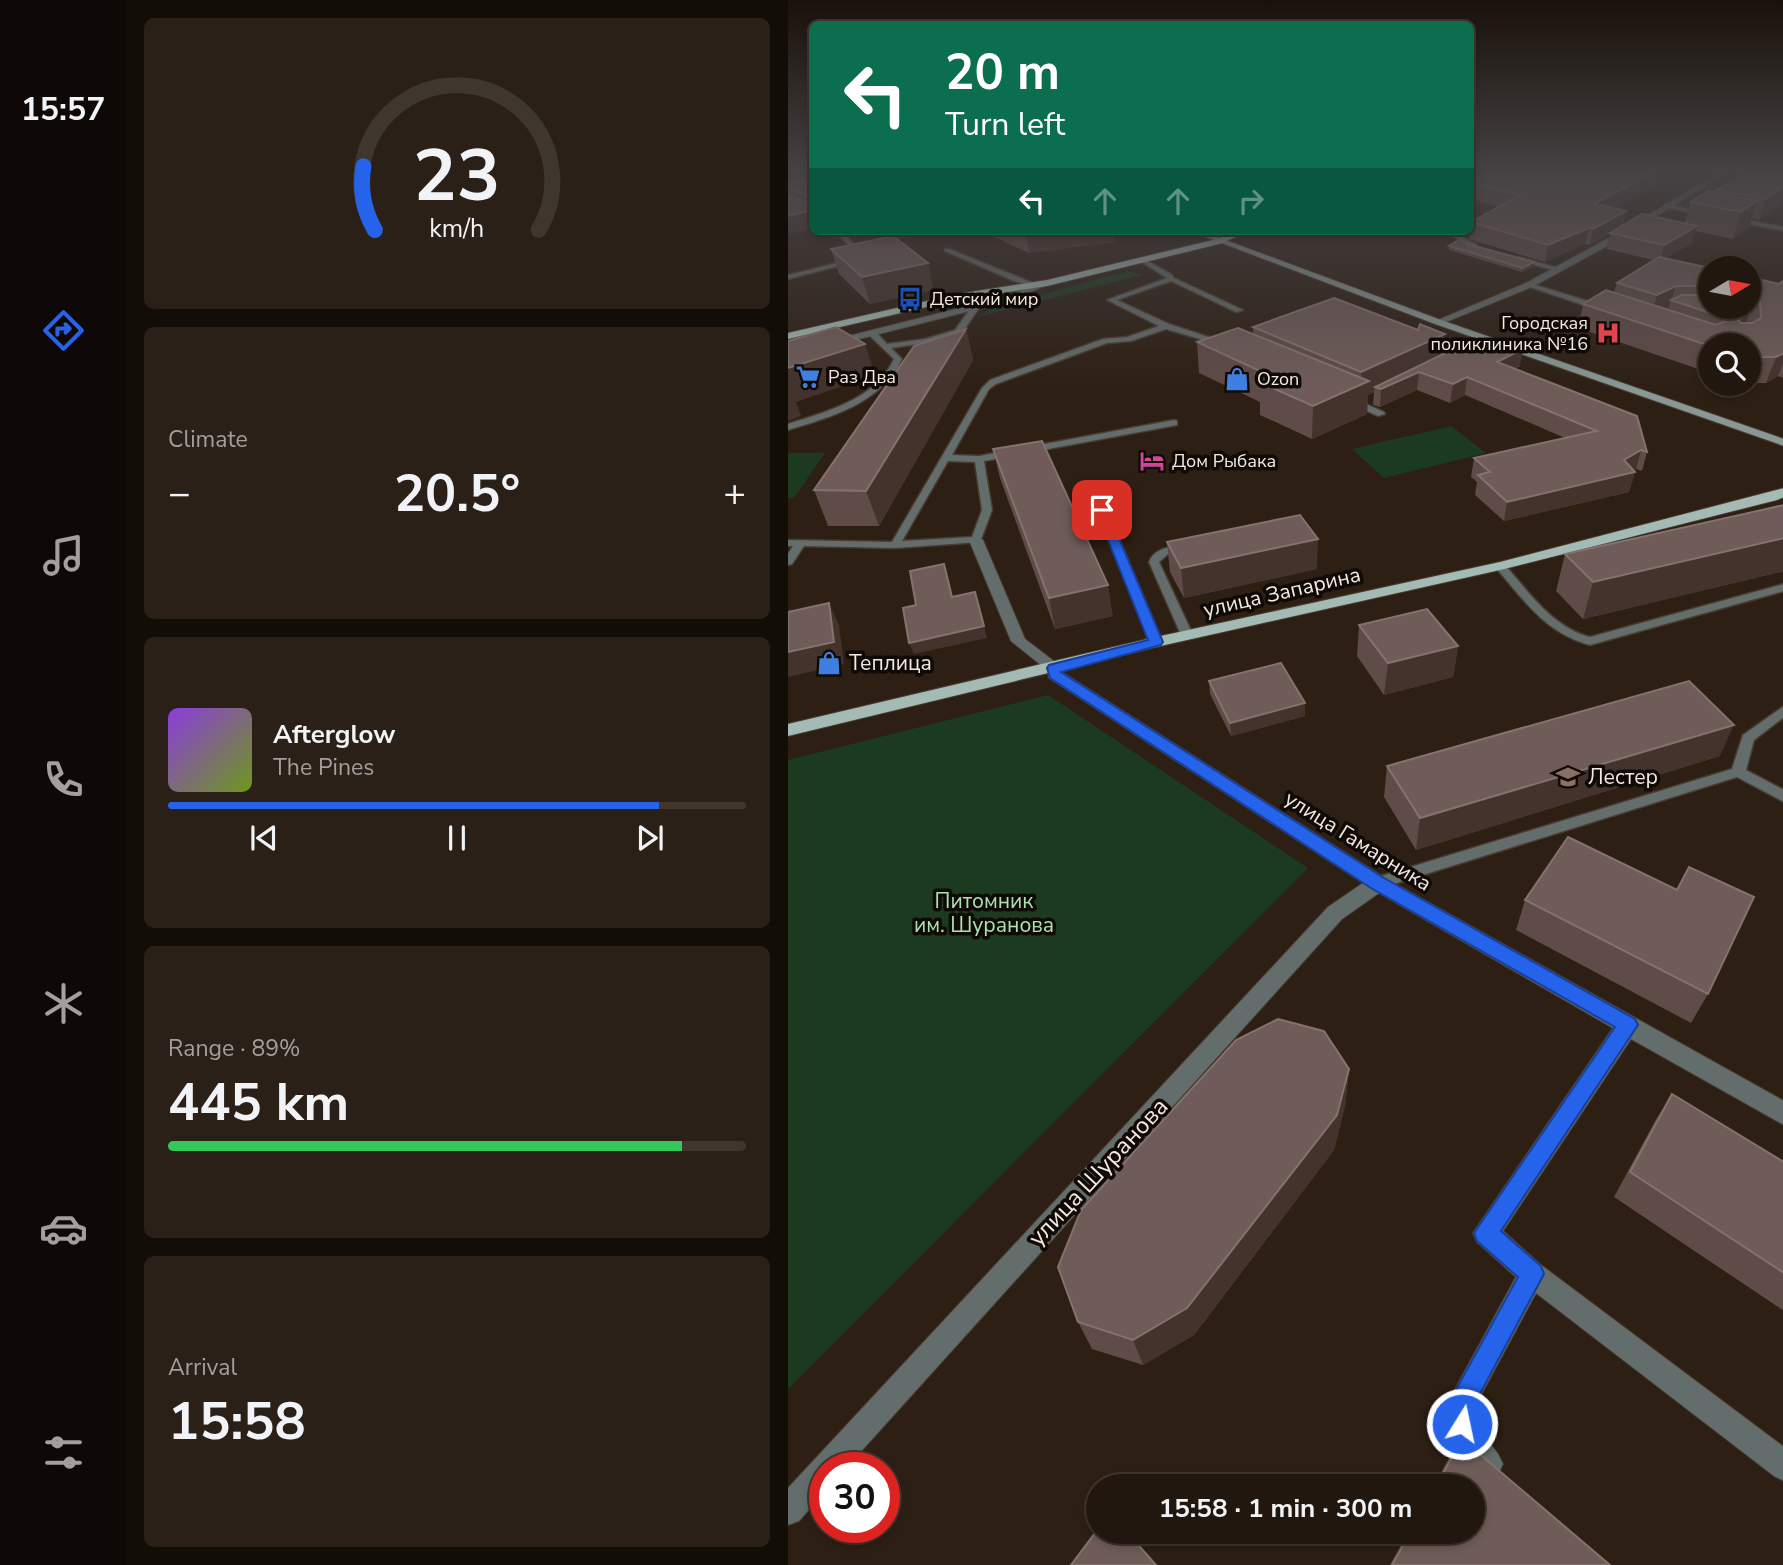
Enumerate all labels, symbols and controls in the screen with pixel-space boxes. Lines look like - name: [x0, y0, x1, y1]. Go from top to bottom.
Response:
- text: 20 m: [945, 39, 1060, 106]
- icon: left: [830, 49, 921, 140]
- text: 15:57: [21, 88, 105, 131]
- text: Turn left: [945, 103, 1065, 146]
- text: 23: [413, 126, 501, 226]
- icon: left: [1013, 182, 1051, 220]
- icon: ahead: [1086, 182, 1124, 220]
- icon: ahead: [1159, 182, 1197, 220]
- icon: right: [1232, 182, 1270, 220]
- text: km/h: [429, 212, 485, 246]
- north arrow: [1698, 256, 1761, 318]
- map controls: [1698, 256, 1761, 396]
- bus stop icon: Детский мир: [896, 285, 924, 313]
- place label: Детский мир: [930, 287, 1038, 311]
- icon: directions: [39, 306, 88, 355]
- place label: Городская поликлиника №16: [1430, 311, 1588, 356]
- hospital icon: Городская поликлиника №16: [1594, 319, 1622, 347]
- button: search: [1698, 333, 1761, 396]
- supermarket icon: Раз Два: [794, 363, 822, 391]
- place label: Раз Два: [828, 365, 896, 389]
- shop icon: Ozon: [1223, 365, 1251, 393]
- place label: Ozon: [1257, 367, 1299, 391]
- text: Climate: [168, 424, 248, 455]
- hotel icon: Дом Рыбака: [1138, 447, 1166, 475]
- place label: Дом Рыбака: [1172, 449, 1276, 473]
- text: 20.5°: [394, 458, 520, 529]
- text: −: [168, 468, 191, 519]
- text: +: [723, 468, 746, 519]
- pin: [1072, 480, 1132, 540]
- icon: arrive: [1083, 491, 1121, 529]
- icon: music: [39, 531, 88, 580]
- street label: улица Запарина: [1201, 560, 1363, 624]
- shop icon: Теплица: [815, 649, 843, 677]
- place label: Теплица: [849, 649, 932, 677]
- text: Afterglow: [273, 717, 396, 752]
- text: The Pines: [273, 752, 374, 783]
- icon: phone: [39, 755, 88, 804]
- school or university icon: Лестер: [1554, 763, 1582, 791]
- place label: Лестер: [1588, 763, 1658, 791]
- street label: улица Гамарника: [1279, 785, 1437, 897]
- icon: previous: [245, 819, 283, 857]
- icon: pause: [438, 819, 476, 857]
- icon: next: [631, 819, 669, 857]
- park label: Питомник им. Шуранова: [914, 887, 1054, 939]
- icon: climate: [39, 979, 88, 1028]
- text: Range · 89%: [168, 1033, 300, 1064]
- text: 445 km: [168, 1067, 349, 1138]
- street label: улица Шуранова: [1021, 1091, 1175, 1253]
- icon: car: [39, 1204, 88, 1253]
- text: Arrival: [168, 1352, 237, 1383]
- text: 15:58: [168, 1386, 306, 1457]
- position arrow: [1425, 1387, 1499, 1461]
- icon: filters: [39, 1428, 88, 1477]
- speed limit sign: 30: [809, 1452, 900, 1543]
- text: 15:58 · 1 min · 300 m: [1159, 1491, 1412, 1526]

